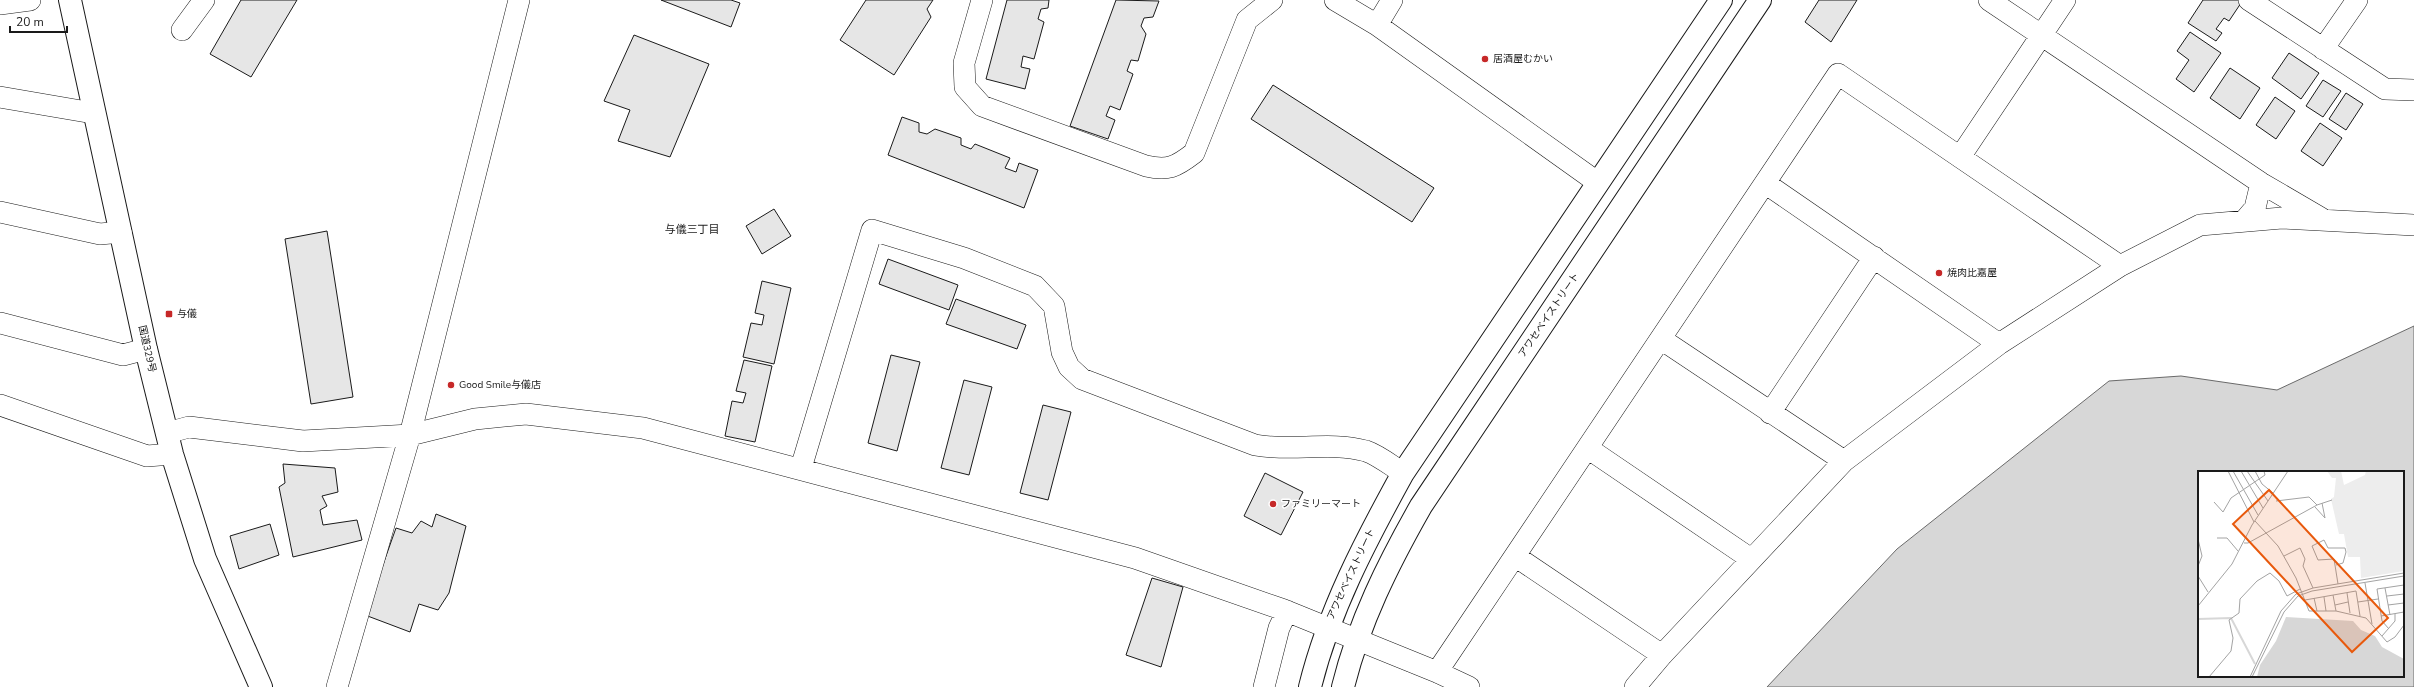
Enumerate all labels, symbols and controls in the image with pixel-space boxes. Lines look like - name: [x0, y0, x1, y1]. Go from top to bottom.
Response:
- scale bar: [10, 8, 67, 34]
- text: 20 m: [16, 14, 44, 30]
- place label: 居酒屋むかい: [1493, 52, 1553, 66]
- marker: 居酒屋むかい: [1480, 54, 1490, 64]
- district label: 与儀三丁目: [665, 222, 720, 237]
- place label: 焼肉比嘉屋: [1947, 266, 1997, 280]
- marker: 焼肉比嘉屋: [1934, 268, 1944, 278]
- street label: アワセベイストリート: [1515, 270, 1583, 360]
- place label: 与儀: [177, 307, 197, 321]
- marker: 与儀: [164, 309, 174, 319]
- street label: 国道329号: [135, 324, 159, 374]
- place label: Good Smile与儀店: [459, 378, 541, 392]
- marker: Good Smile与儀店: [446, 380, 456, 390]
- inset map: [2198, 471, 2404, 677]
- place label: ファミリーマート: [1281, 497, 1361, 511]
- marker: ファミリーマート: [1268, 499, 1278, 509]
- street label: アワセベイストリート: [1324, 526, 1378, 622]

